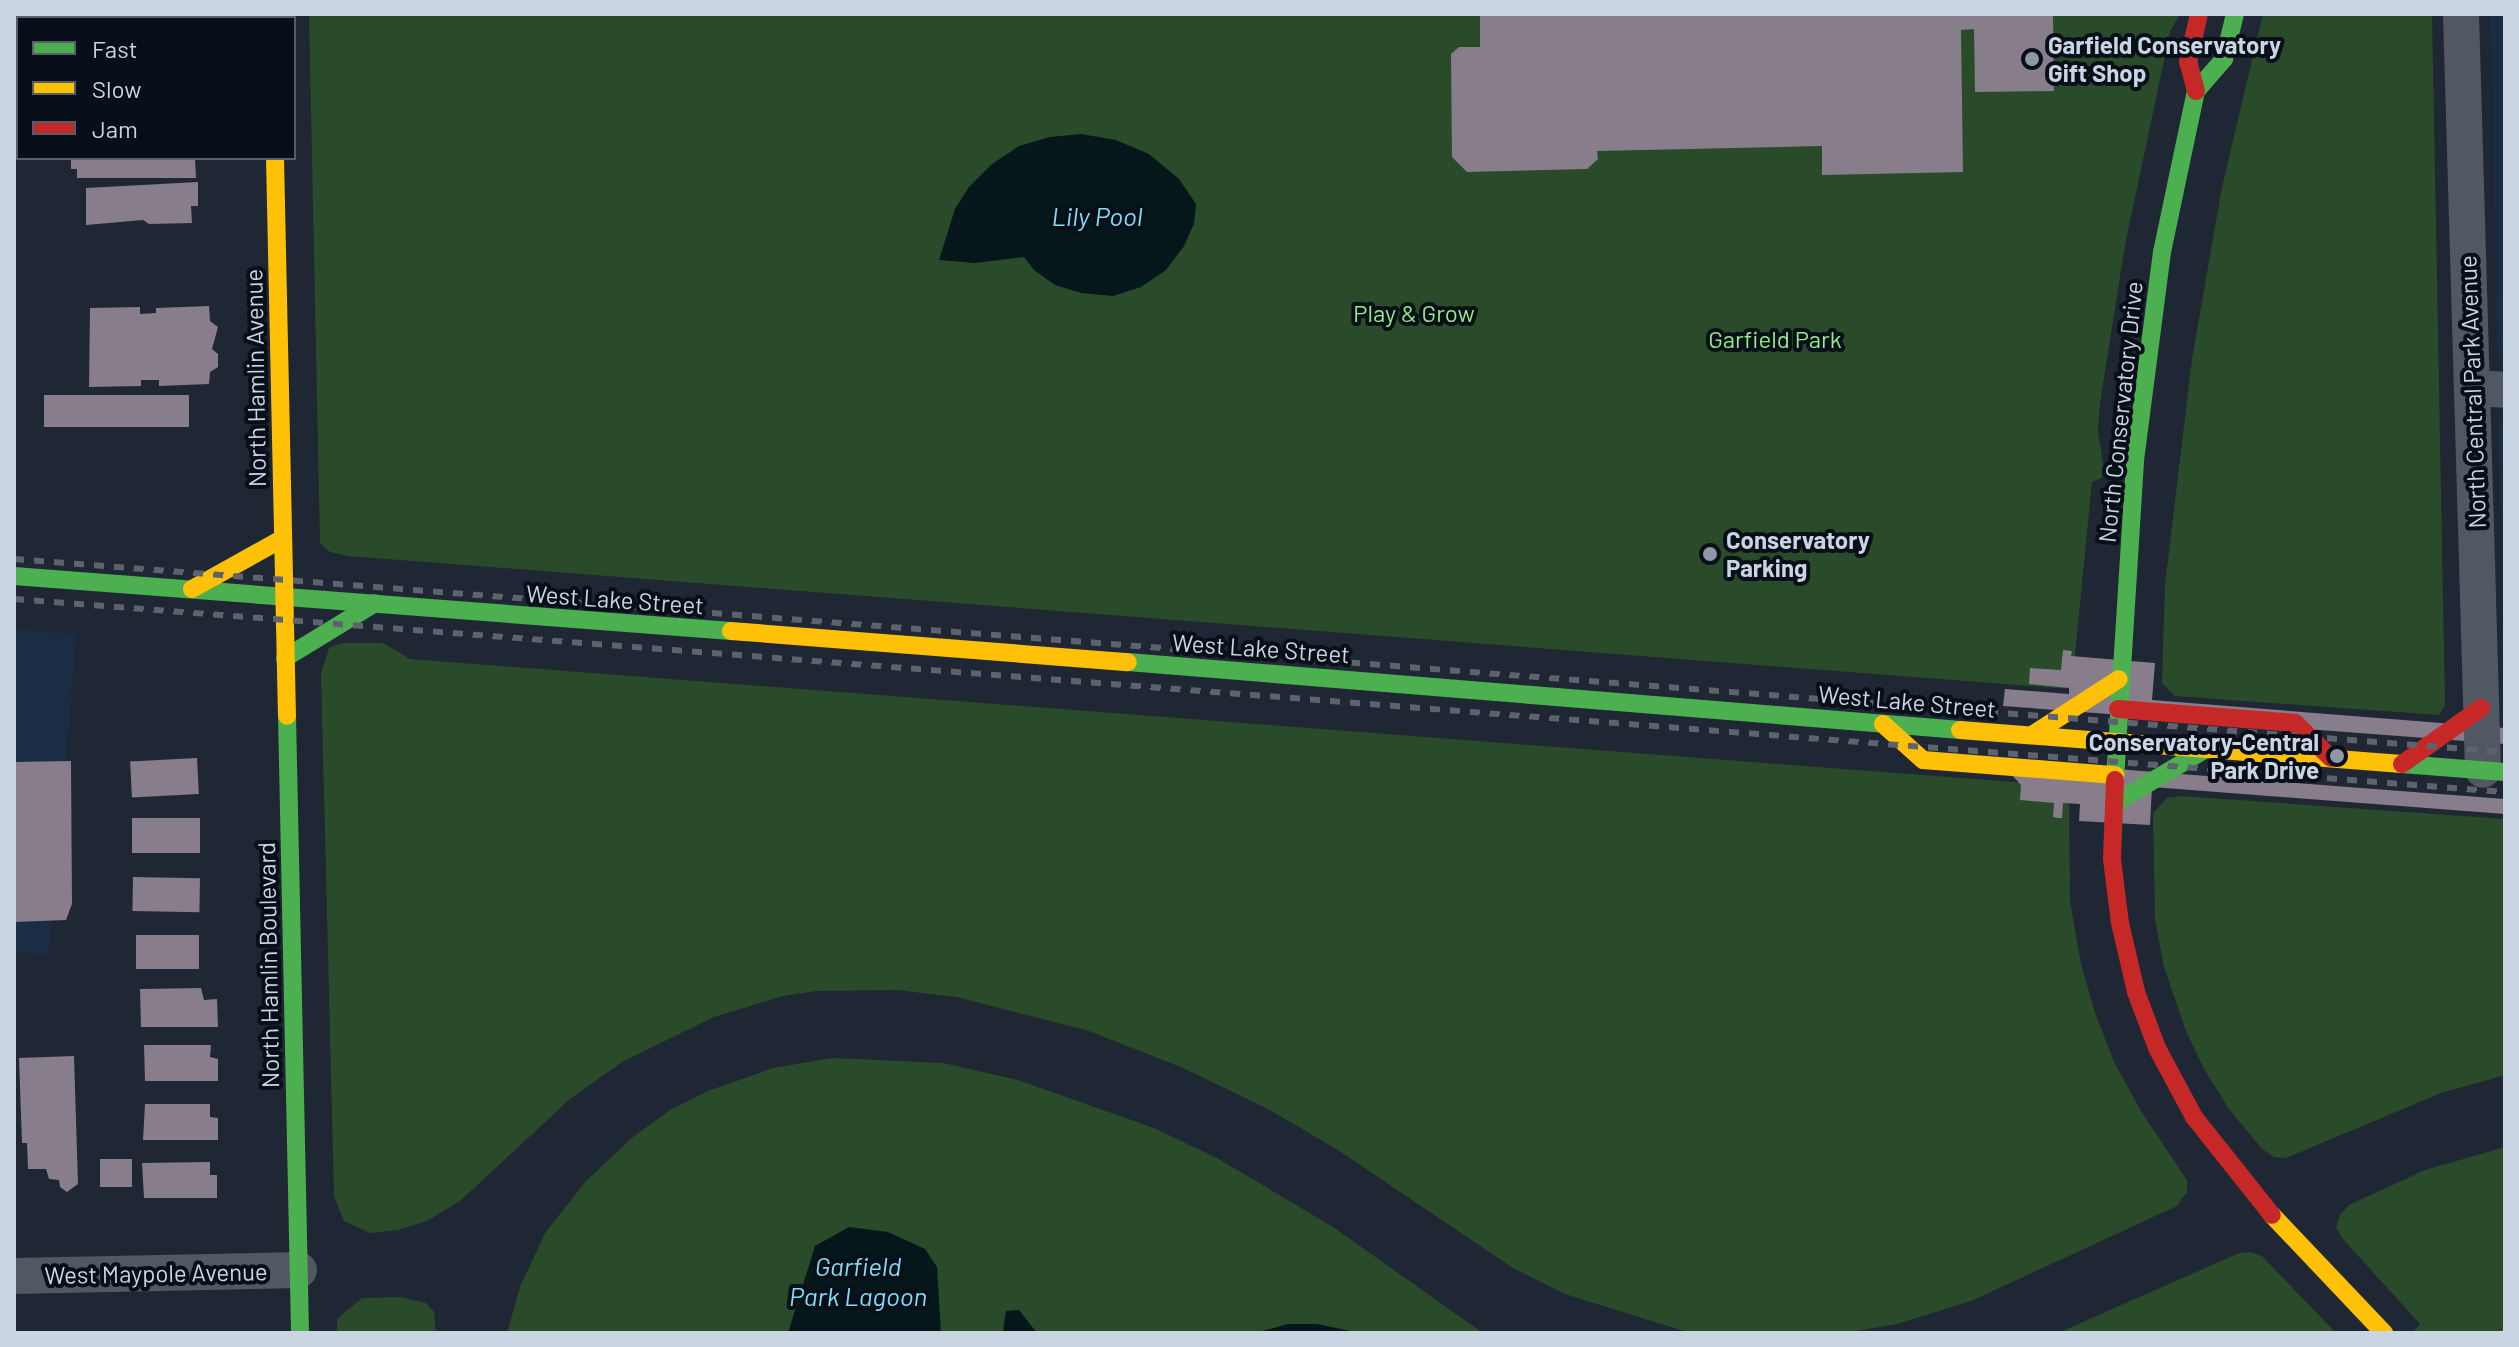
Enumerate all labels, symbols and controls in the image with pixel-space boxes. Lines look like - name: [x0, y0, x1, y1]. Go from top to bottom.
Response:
- legend: [16, 16, 296, 160]
- place label: Garfield Conservatory Gift Shop: [2048, 31, 2281, 87]
- text: Fast: [92, 34, 137, 63]
- marker: Garfield Conservatory Gift Shop: [2023, 50, 2041, 68]
- text: Slow: [92, 74, 141, 103]
- text: Jam: [92, 114, 138, 143]
- water label: Lily Pool: [1052, 200, 1142, 232]
- street label: North Central Park Avenue: [2453, 255, 2491, 529]
- street label: North Hamlin Avenue: [239, 269, 271, 487]
- street label: North Conservatory Drive: [2092, 280, 2148, 544]
- park label: Play & Grow: [1353, 299, 1475, 327]
- park label: Garfield Park: [1708, 325, 1842, 353]
- place label: Conservatory Parking: [1726, 526, 1870, 582]
- marker: Conservatory Parking: [1701, 545, 1719, 563]
- street label: West Lake Street: [525, 578, 705, 620]
- street label: West Lake Street: [1171, 627, 1351, 669]
- street label: West Lake Street: [1817, 679, 1997, 723]
- place label: Conservatory-Central Park Drive: [2089, 728, 2319, 784]
- marker: Conservatory-Central Park Drive: [2326, 745, 2348, 767]
- street label: North Hamlin Boulevard: [251, 842, 285, 1088]
- water label: Garfield Park Lagoon: [789, 1250, 927, 1312]
- street label: West Maypole Avenue: [44, 1257, 268, 1289]

